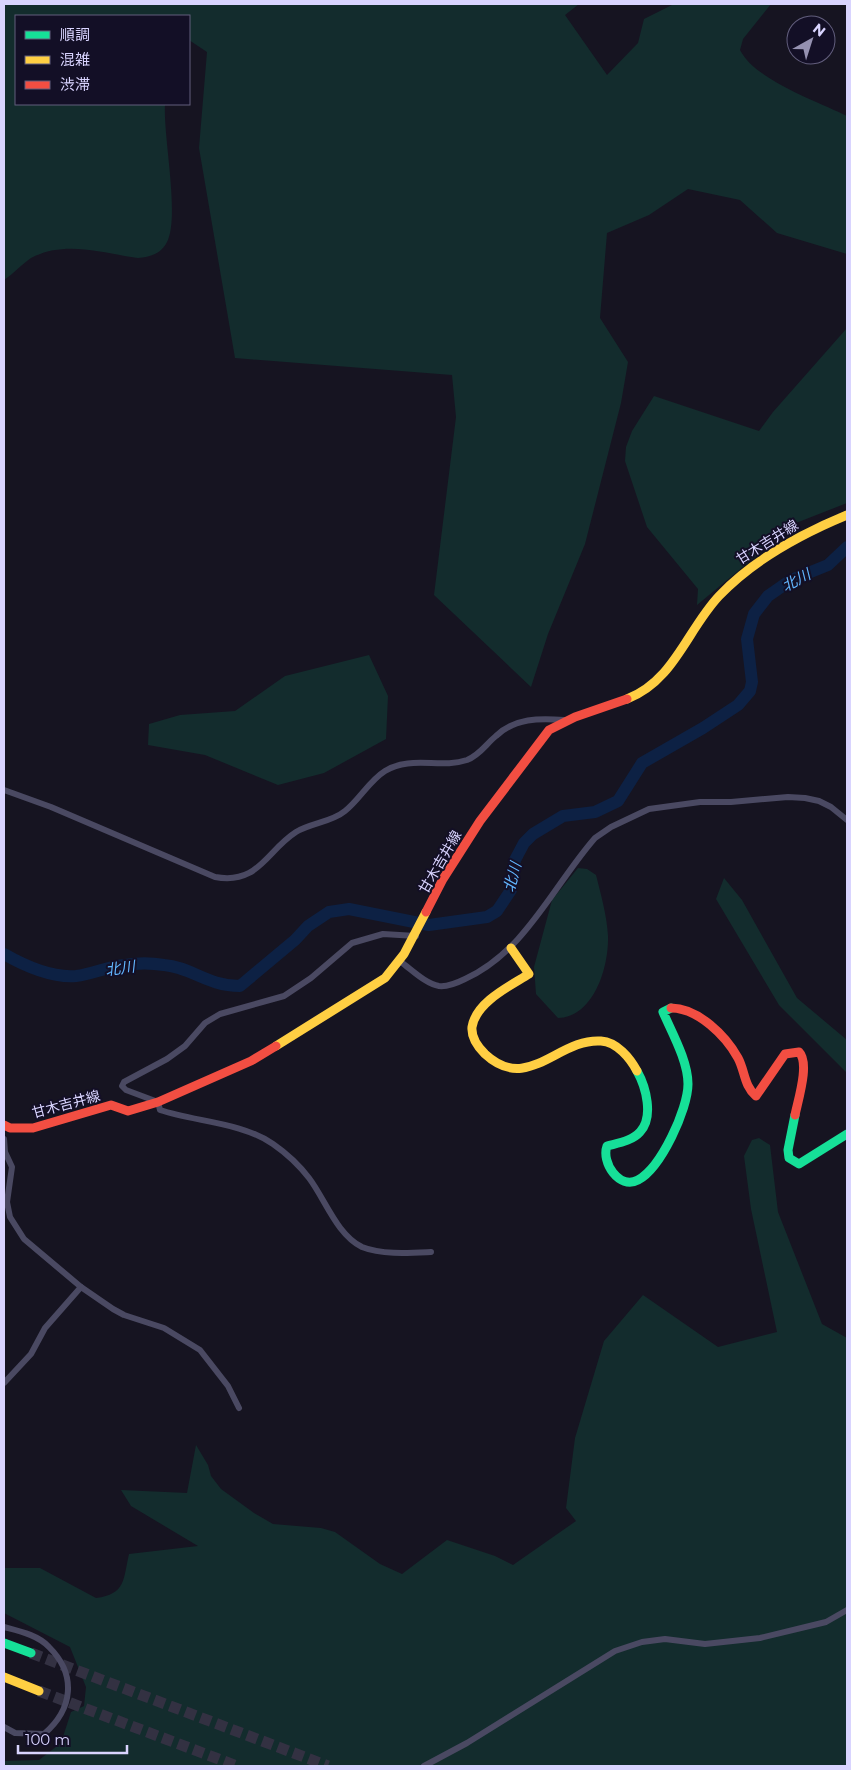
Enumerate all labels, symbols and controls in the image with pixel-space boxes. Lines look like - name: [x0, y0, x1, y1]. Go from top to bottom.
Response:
- legend: [15, 15, 190, 105]
- north arrow: [786, 15, 836, 65]
- text: N: [809, 19, 829, 40]
- text: 順調: [60, 25, 90, 44]
- text: 混雑: [60, 50, 90, 69]
- text: 渋滞: [60, 75, 90, 94]
- street label: 甘木吉井線: [733, 516, 801, 568]
- water label: 北川: [778, 564, 815, 595]
- street label: 甘木吉井線: [415, 827, 465, 897]
- water label: 北川: [499, 858, 526, 894]
- water label: 北川: [104, 956, 138, 979]
- street label: 甘木吉井線: [30, 1086, 102, 1122]
- scale bar: [18, 1722, 126, 1754]
- text: 100 m: [25, 1730, 70, 1749]

